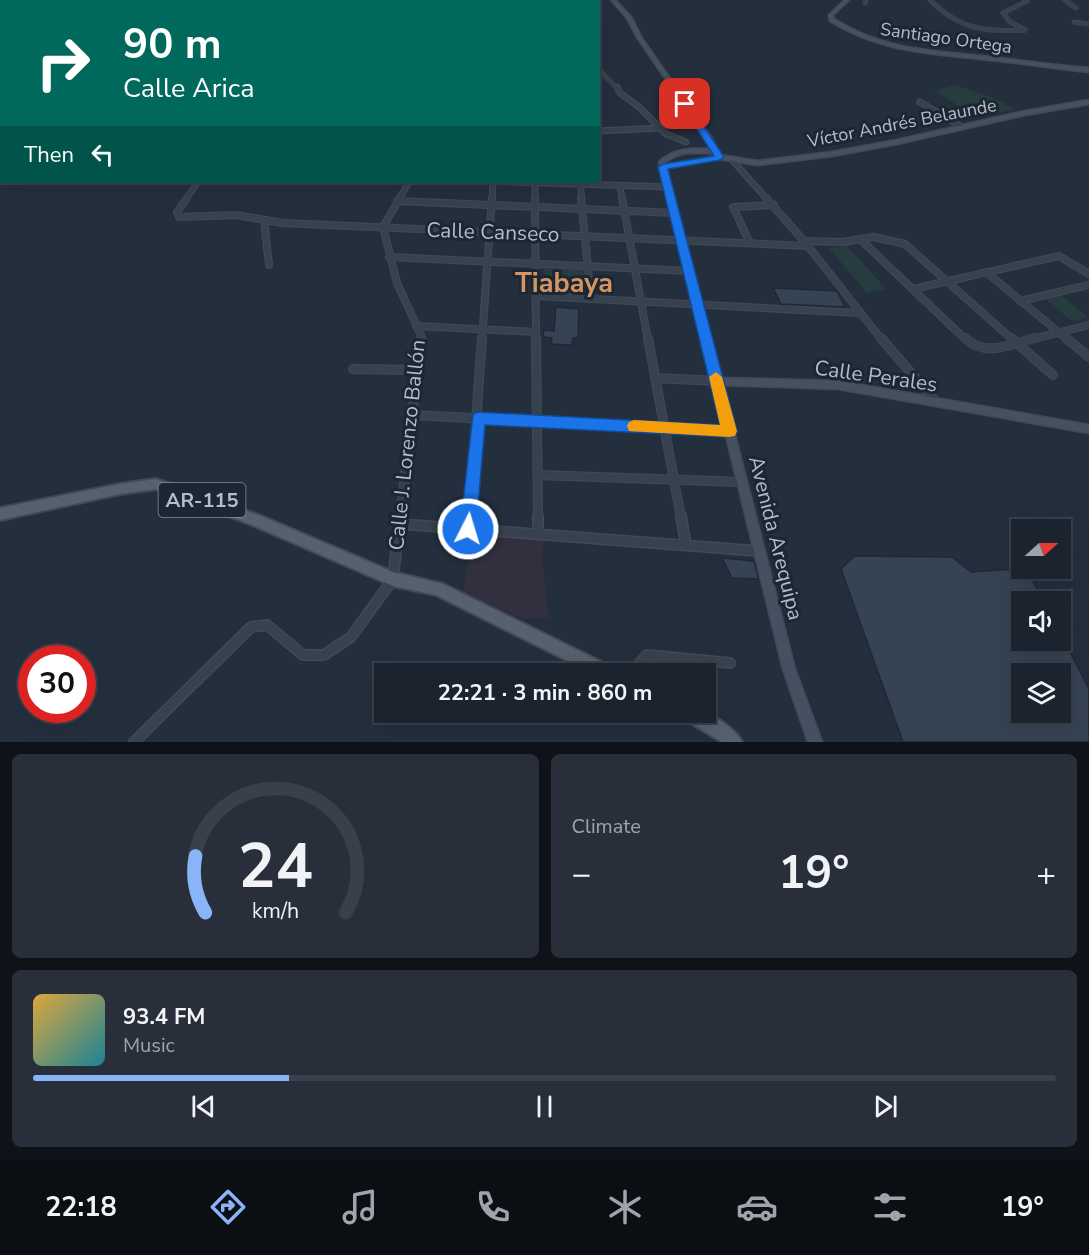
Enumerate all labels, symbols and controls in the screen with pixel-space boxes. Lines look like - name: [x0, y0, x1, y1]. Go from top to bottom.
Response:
- text: 90 m: [123, 16, 222, 73]
- street label: Santiago Ortega: [879, 17, 1013, 59]
- icon: right: [24, 24, 102, 102]
- text: Calle Arica: [123, 70, 255, 107]
- pin: [659, 78, 710, 129]
- icon: arrive: [668, 87, 701, 120]
- street label: Víctor Andrés Belaunde: [804, 93, 999, 153]
- icon: left: [86, 138, 119, 171]
- text: Then: [24, 140, 74, 170]
- street label: Calle Canseco: [426, 216, 560, 248]
- district label: Tiabaya: [515, 265, 613, 302]
- street label: Calle J. Lorenzo Ballón: [382, 338, 432, 552]
- street label: Calle Perales: [813, 354, 939, 398]
- street label: Avenida Arequipa: [742, 453, 810, 623]
- road number: AR-115: [158, 483, 246, 517]
- position arrow: [436, 497, 500, 561]
- north arrow: [1011, 519, 1071, 579]
- map controls: [1011, 519, 1071, 723]
- button: sound: [1011, 591, 1071, 651]
- speed limit sign: 30: [18, 645, 96, 723]
- button: layers: [1011, 663, 1071, 723]
- text: 22:21 · 3 min · 860 m: [438, 678, 652, 708]
- text: Climate: [572, 813, 641, 840]
- text: 24: [238, 824, 313, 909]
- text: 19°: [778, 843, 849, 904]
- text: −: [572, 852, 591, 897]
- text: +: [1036, 852, 1056, 897]
- text: km/h: [252, 896, 299, 926]
- text: 93.4 FM: [123, 1002, 205, 1032]
- text: Music: [123, 1032, 175, 1059]
- icon: previous: [187, 1090, 220, 1123]
- icon: pause: [528, 1090, 561, 1123]
- icon: next: [869, 1090, 902, 1123]
- icon: directions: [207, 1186, 249, 1228]
- icon: music: [339, 1186, 381, 1228]
- icon: phone: [472, 1186, 514, 1228]
- icon: climate: [604, 1186, 646, 1228]
- icon: car: [736, 1186, 778, 1228]
- icon: filters: [869, 1186, 911, 1228]
- text: 22:18: [45, 1189, 117, 1226]
- text: 19°: [1001, 1189, 1044, 1226]

